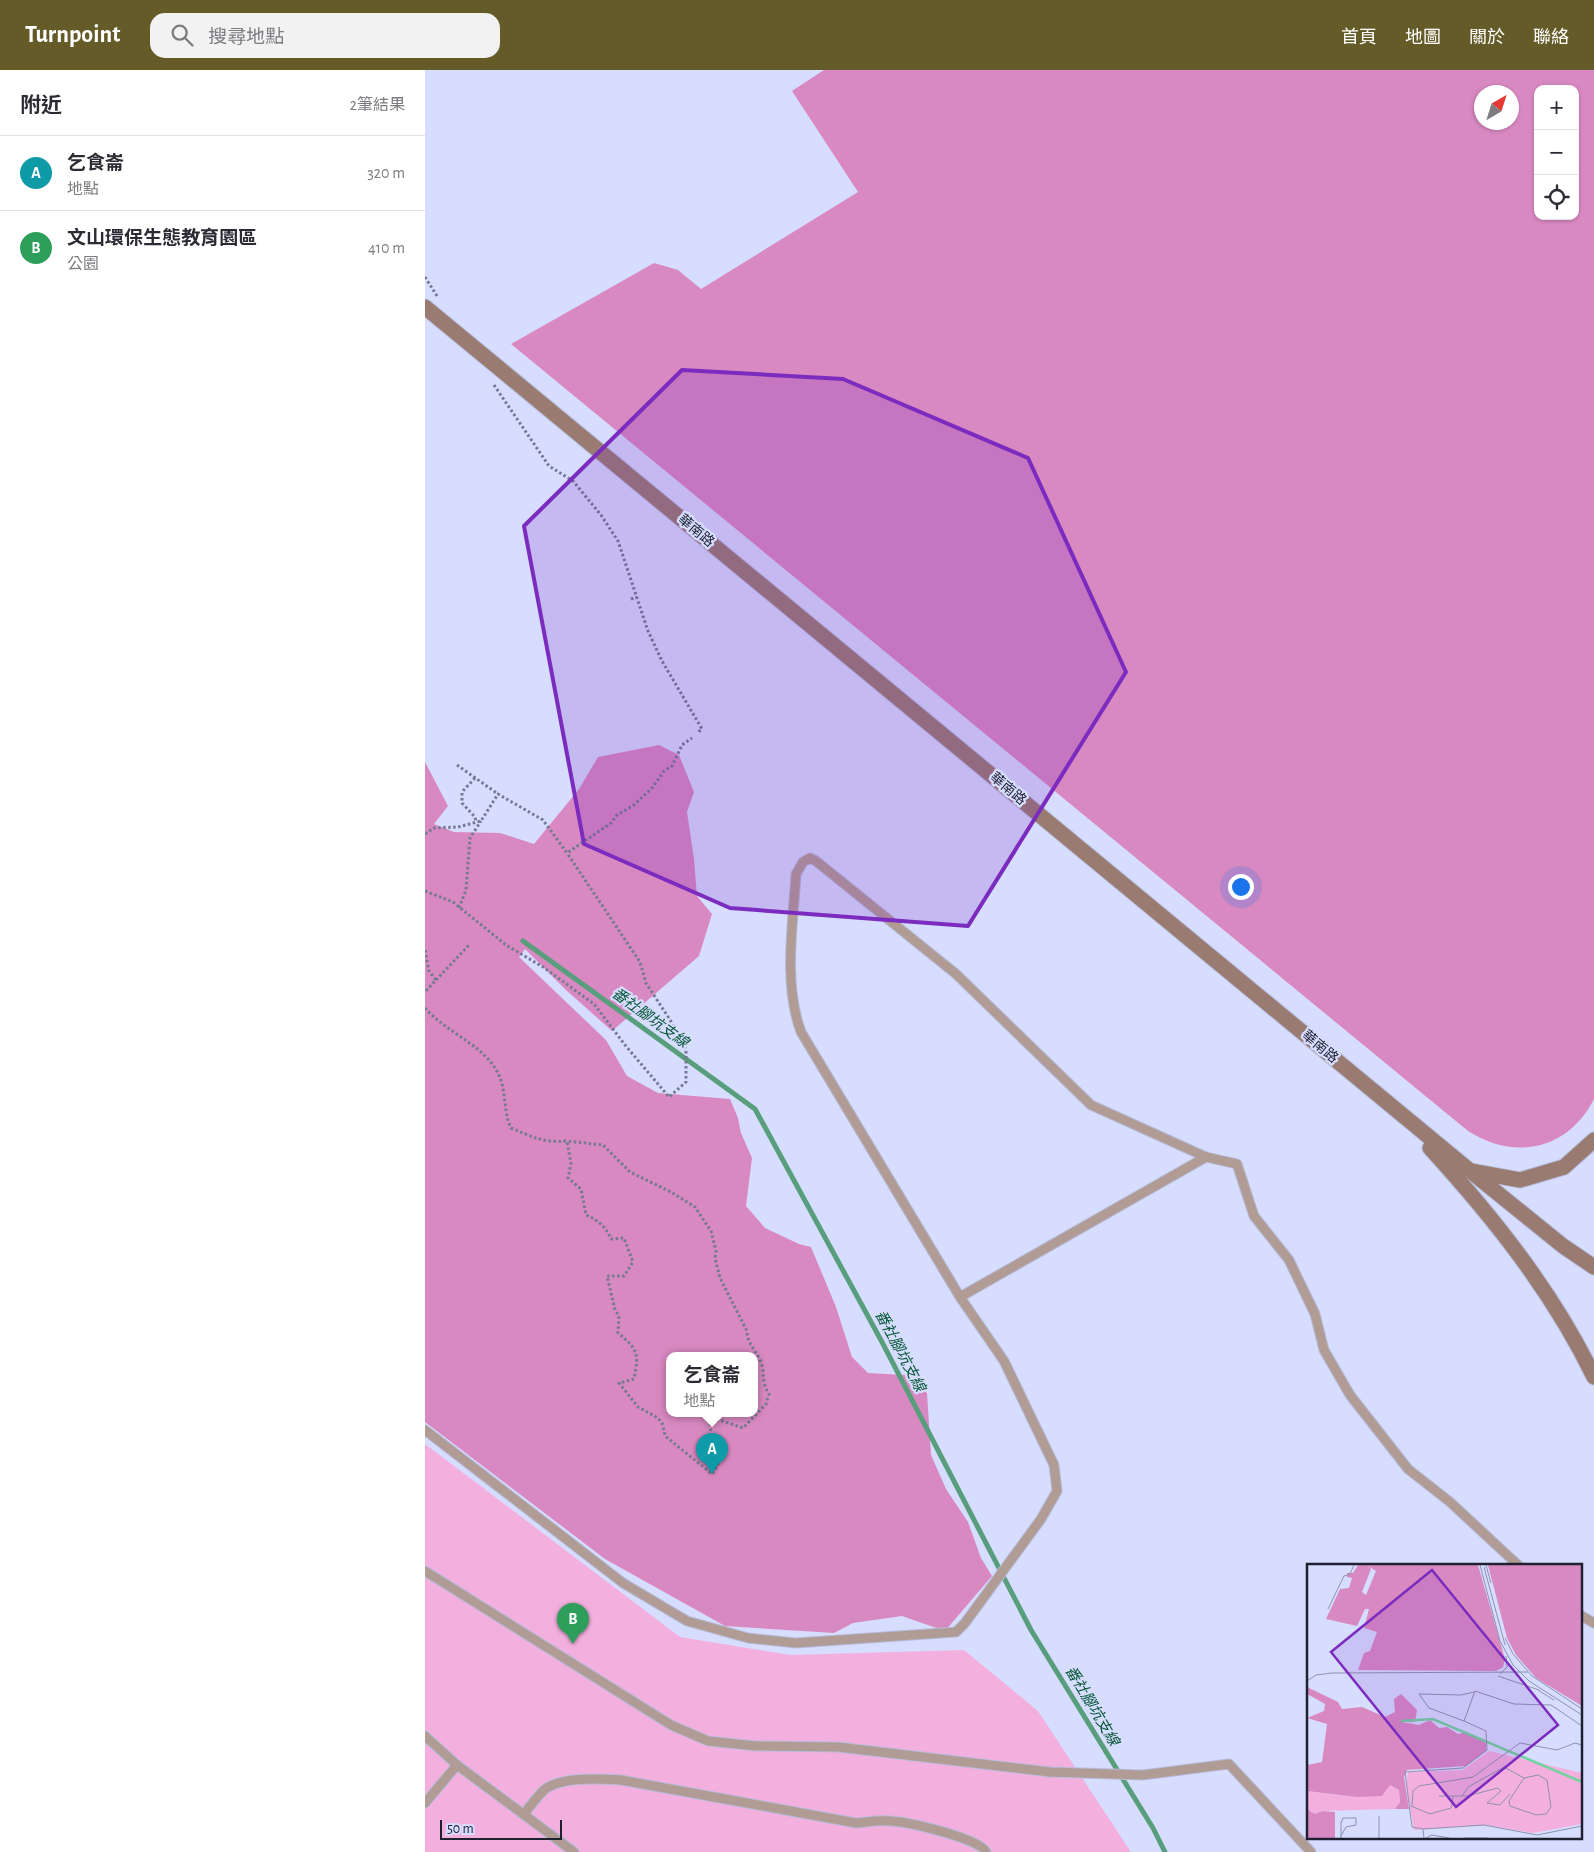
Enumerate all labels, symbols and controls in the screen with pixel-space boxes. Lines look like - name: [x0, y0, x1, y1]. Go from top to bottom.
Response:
- search box: [150, 13, 500, 58]
- icon: search: [168, 21, 196, 49]
- text: Turnpoint: [25, 23, 120, 47]
- text: 搜尋地點: [208, 28, 284, 47]
- text: 首頁: [1341, 29, 1377, 47]
- text: 地圖: [1405, 29, 1441, 47]
- text: 關於: [1469, 29, 1505, 47]
- text: 聯絡: [1533, 29, 1569, 47]
- north arrow: [1474, 85, 1519, 130]
- map controls: [1534, 85, 1579, 220]
- button: +: [1534, 85, 1579, 130]
- text: 附近: [20, 95, 62, 116]
- text: 2筆結果: [350, 97, 405, 113]
- button: −: [1534, 130, 1579, 175]
- text: 乞食崙: [67, 154, 124, 173]
- text: A: [31, 165, 41, 181]
- text: 320 m: [367, 165, 405, 181]
- button: locate: [1534, 175, 1579, 220]
- text: 地點: [67, 181, 99, 197]
- text: 文山環保生態教育園區: [67, 229, 257, 248]
- text: B: [31, 240, 41, 256]
- text: 410 m: [368, 240, 405, 256]
- text: 公園: [67, 256, 99, 272]
- street label: 華南路: [675, 511, 717, 550]
- street label: 華南路: [987, 769, 1029, 808]
- your location: [1228, 874, 1254, 900]
- water label: 番社腳坑支線: [609, 985, 693, 1052]
- street label: 華南路: [1299, 1027, 1341, 1066]
- water label: 番社腳坑支線: [872, 1307, 930, 1396]
- popup: [666, 1352, 758, 1417]
- text: 乞食崙: [683, 1366, 741, 1385]
- text: 地點: [683, 1393, 716, 1409]
- pin: A: [696, 1433, 728, 1474]
- inset map: [1307, 1564, 1581, 1840]
- pin: B: [557, 1603, 589, 1644]
- water label: 番社腳坑支線: [1062, 1663, 1123, 1750]
- scale bar: [440, 1817, 563, 1840]
- text: 50 m: [447, 1822, 474, 1836]

